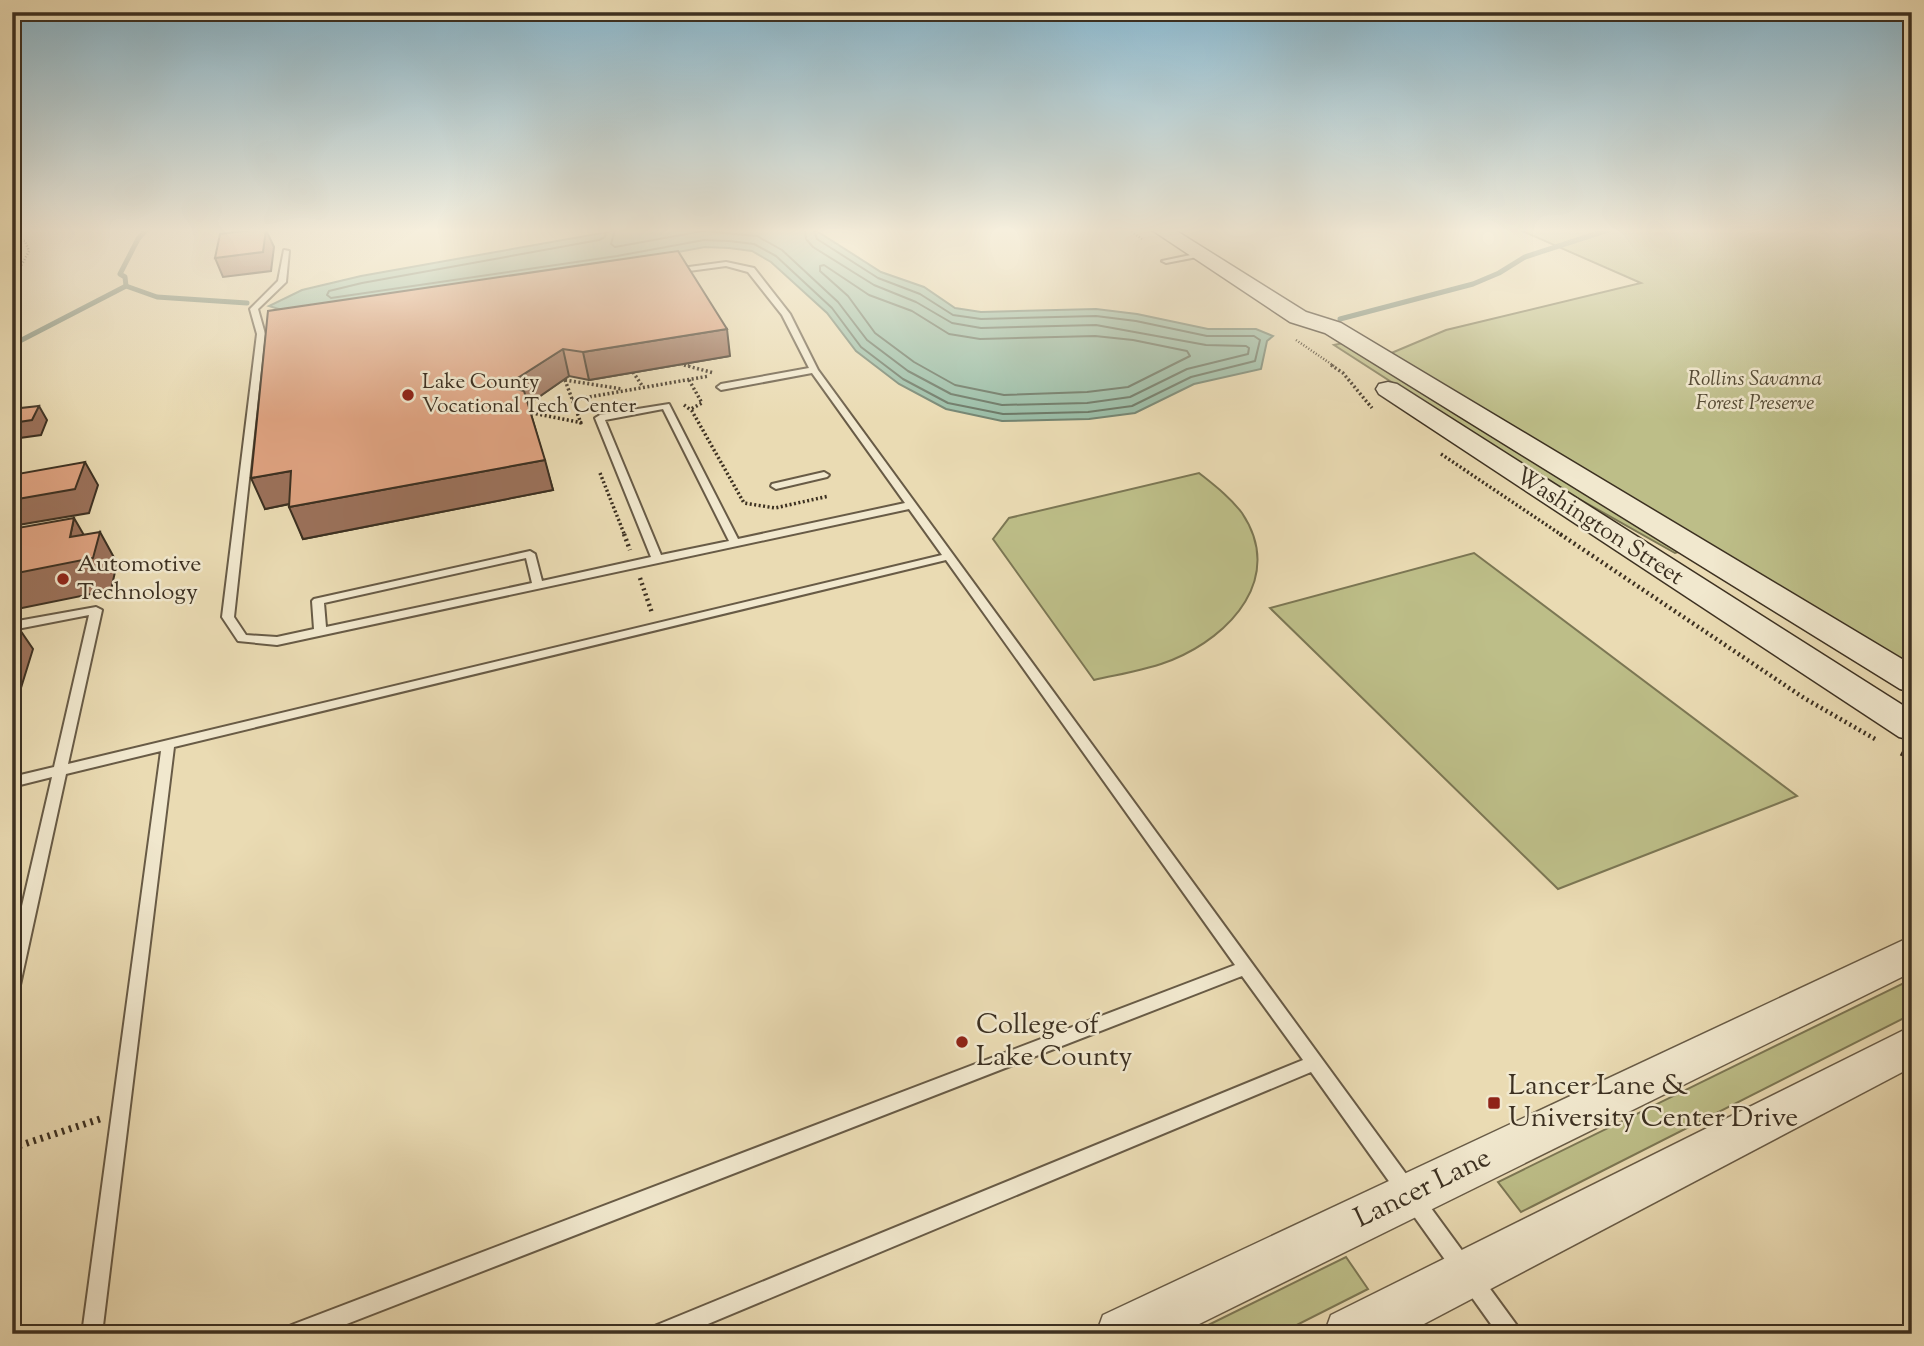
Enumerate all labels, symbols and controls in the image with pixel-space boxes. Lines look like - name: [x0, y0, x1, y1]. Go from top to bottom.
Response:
- park label: Rollins Savanna Forest Preserve: [1688, 365, 1822, 419]
- place label: Lake County Vocational Tech Center: [422, 368, 636, 422]
- marker: Lake County Vocational Tech Center: [400, 387, 416, 403]
- street label: Washington Street: [1508, 460, 1690, 594]
- place label: Automotive Technology: [77, 548, 201, 610]
- marker: Automotive Technology: [55, 571, 71, 587]
- place label: College of Lake County: [976, 1006, 1133, 1078]
- marker: College of Lake County: [954, 1034, 970, 1050]
- place label: Lancer Lane & University Center Drive: [1508, 1067, 1798, 1139]
- marker: Lancer Lane & University Center Drive: [1486, 1095, 1502, 1111]
- street label: Lancer Lane: [1348, 1139, 1498, 1239]

